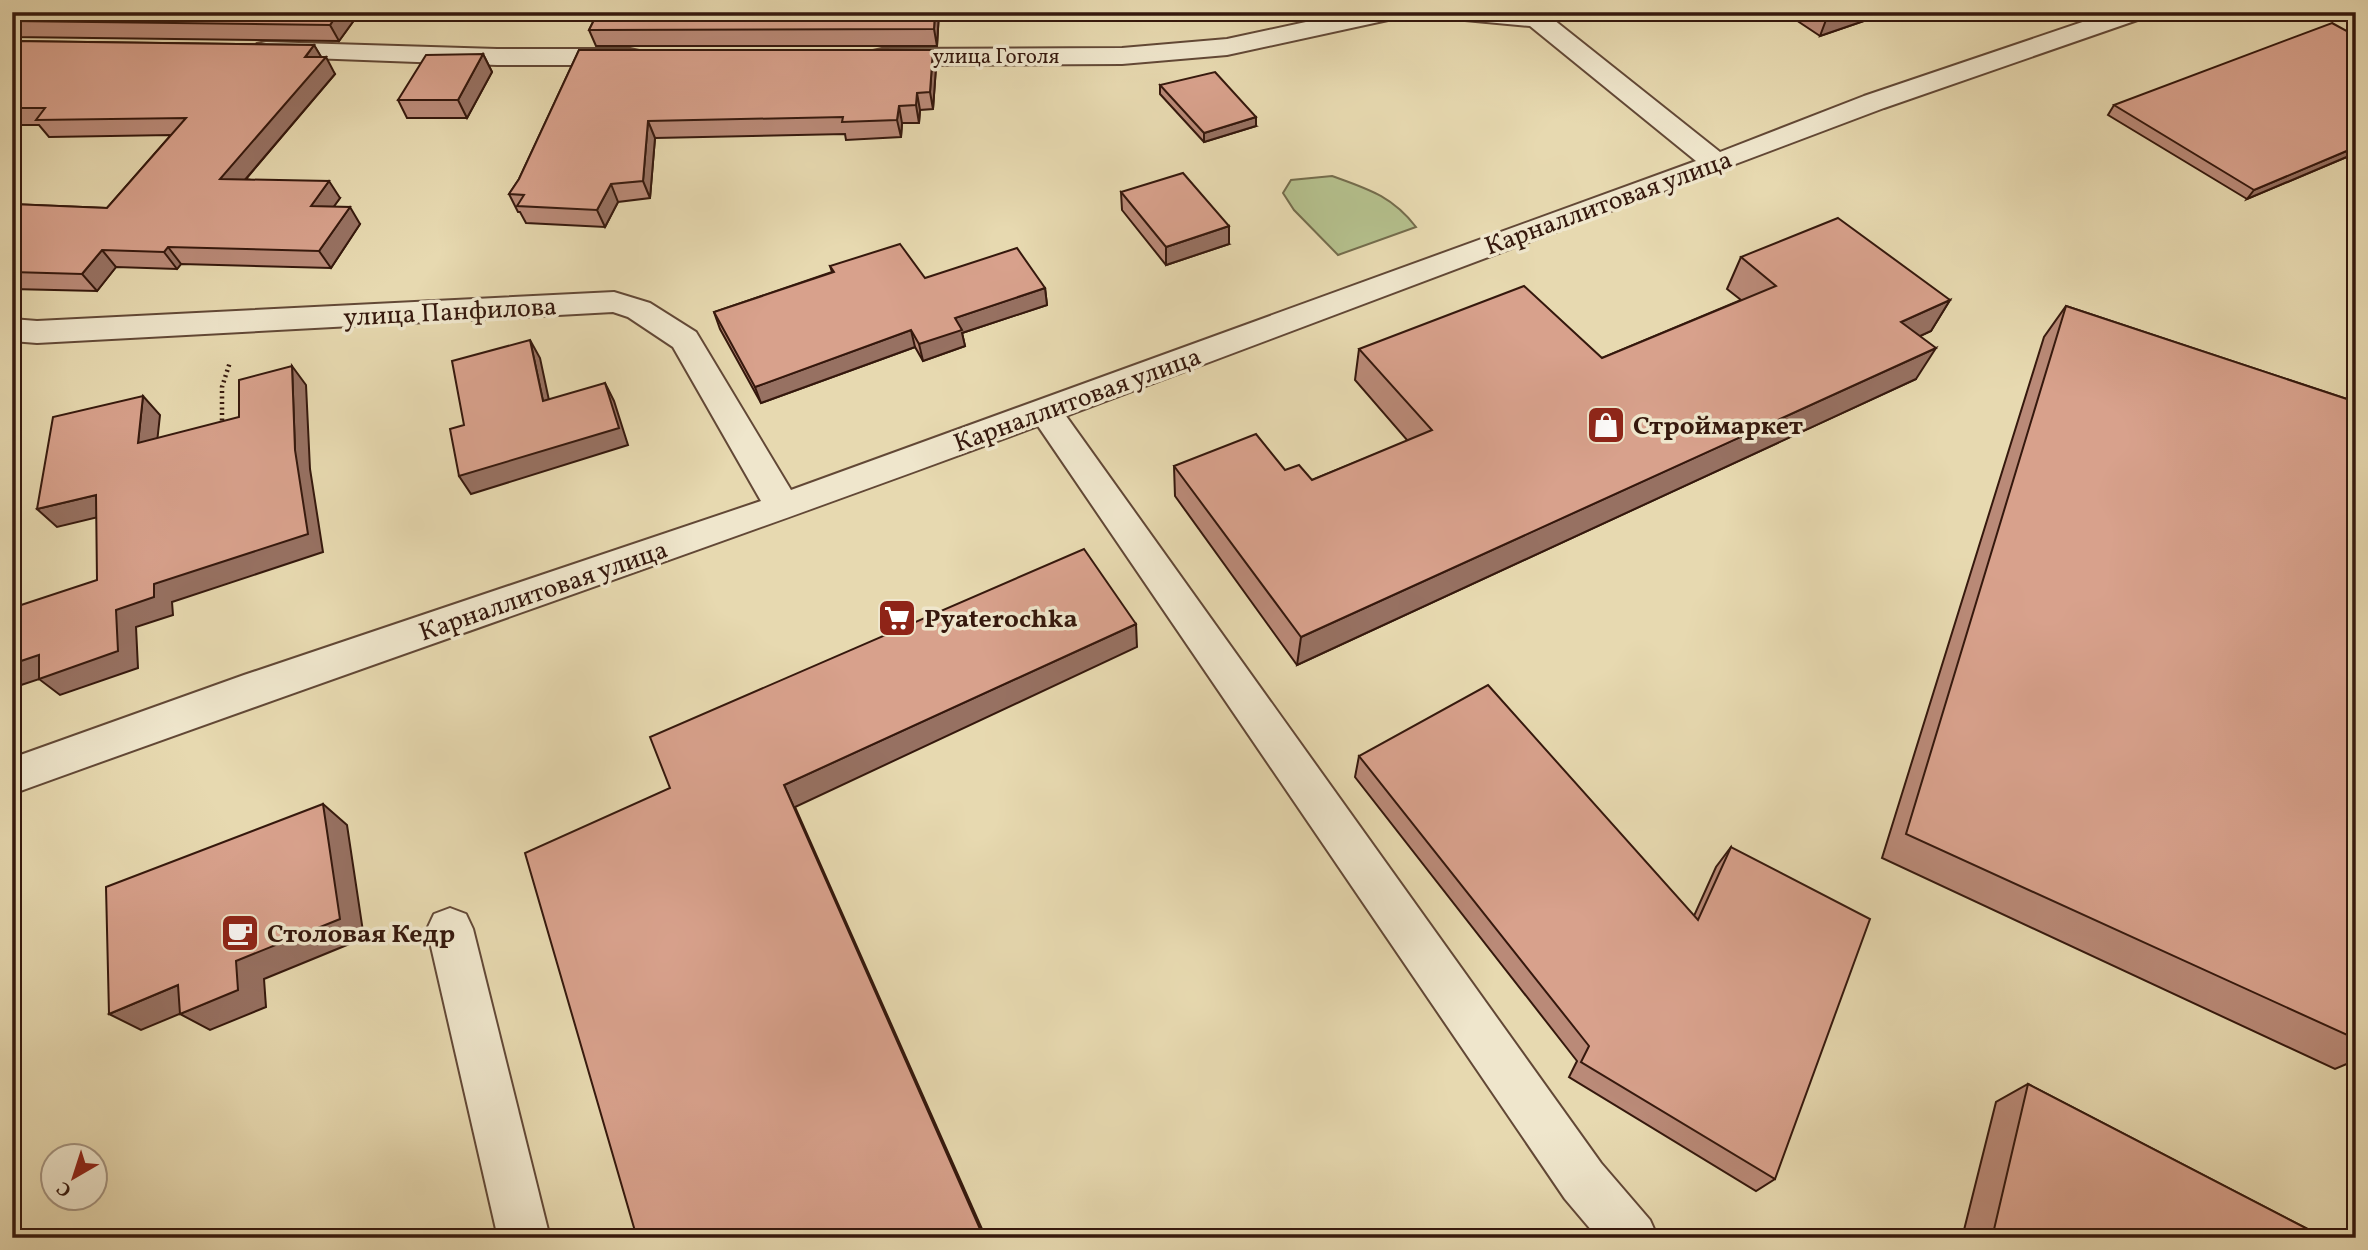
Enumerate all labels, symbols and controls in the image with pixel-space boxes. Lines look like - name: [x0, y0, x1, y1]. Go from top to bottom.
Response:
- street label: улица Гоголя: [933, 43, 1059, 72]
- street label: Карналлитовая улица: [1480, 142, 1737, 265]
- street label: улица Панфилова: [342, 289, 558, 337]
- street label: Карналлитовая улица: [949, 339, 1206, 462]
- shop icon: Строймаркет: [1585, 404, 1627, 446]
- place label: Строймаркет: [1633, 409, 1804, 445]
- street label: Карналлитовая улица: [414, 532, 673, 651]
- supermarket icon: Pyaterochka: [876, 597, 918, 639]
- place label: Pyaterochka: [924, 602, 1078, 638]
- cafe icon: Столовая Кедр: [219, 912, 261, 954]
- place label: Столовая Кедр: [267, 917, 455, 953]
- north arrow: [38, 1142, 108, 1212]
- text: С: [52, 1175, 77, 1203]

